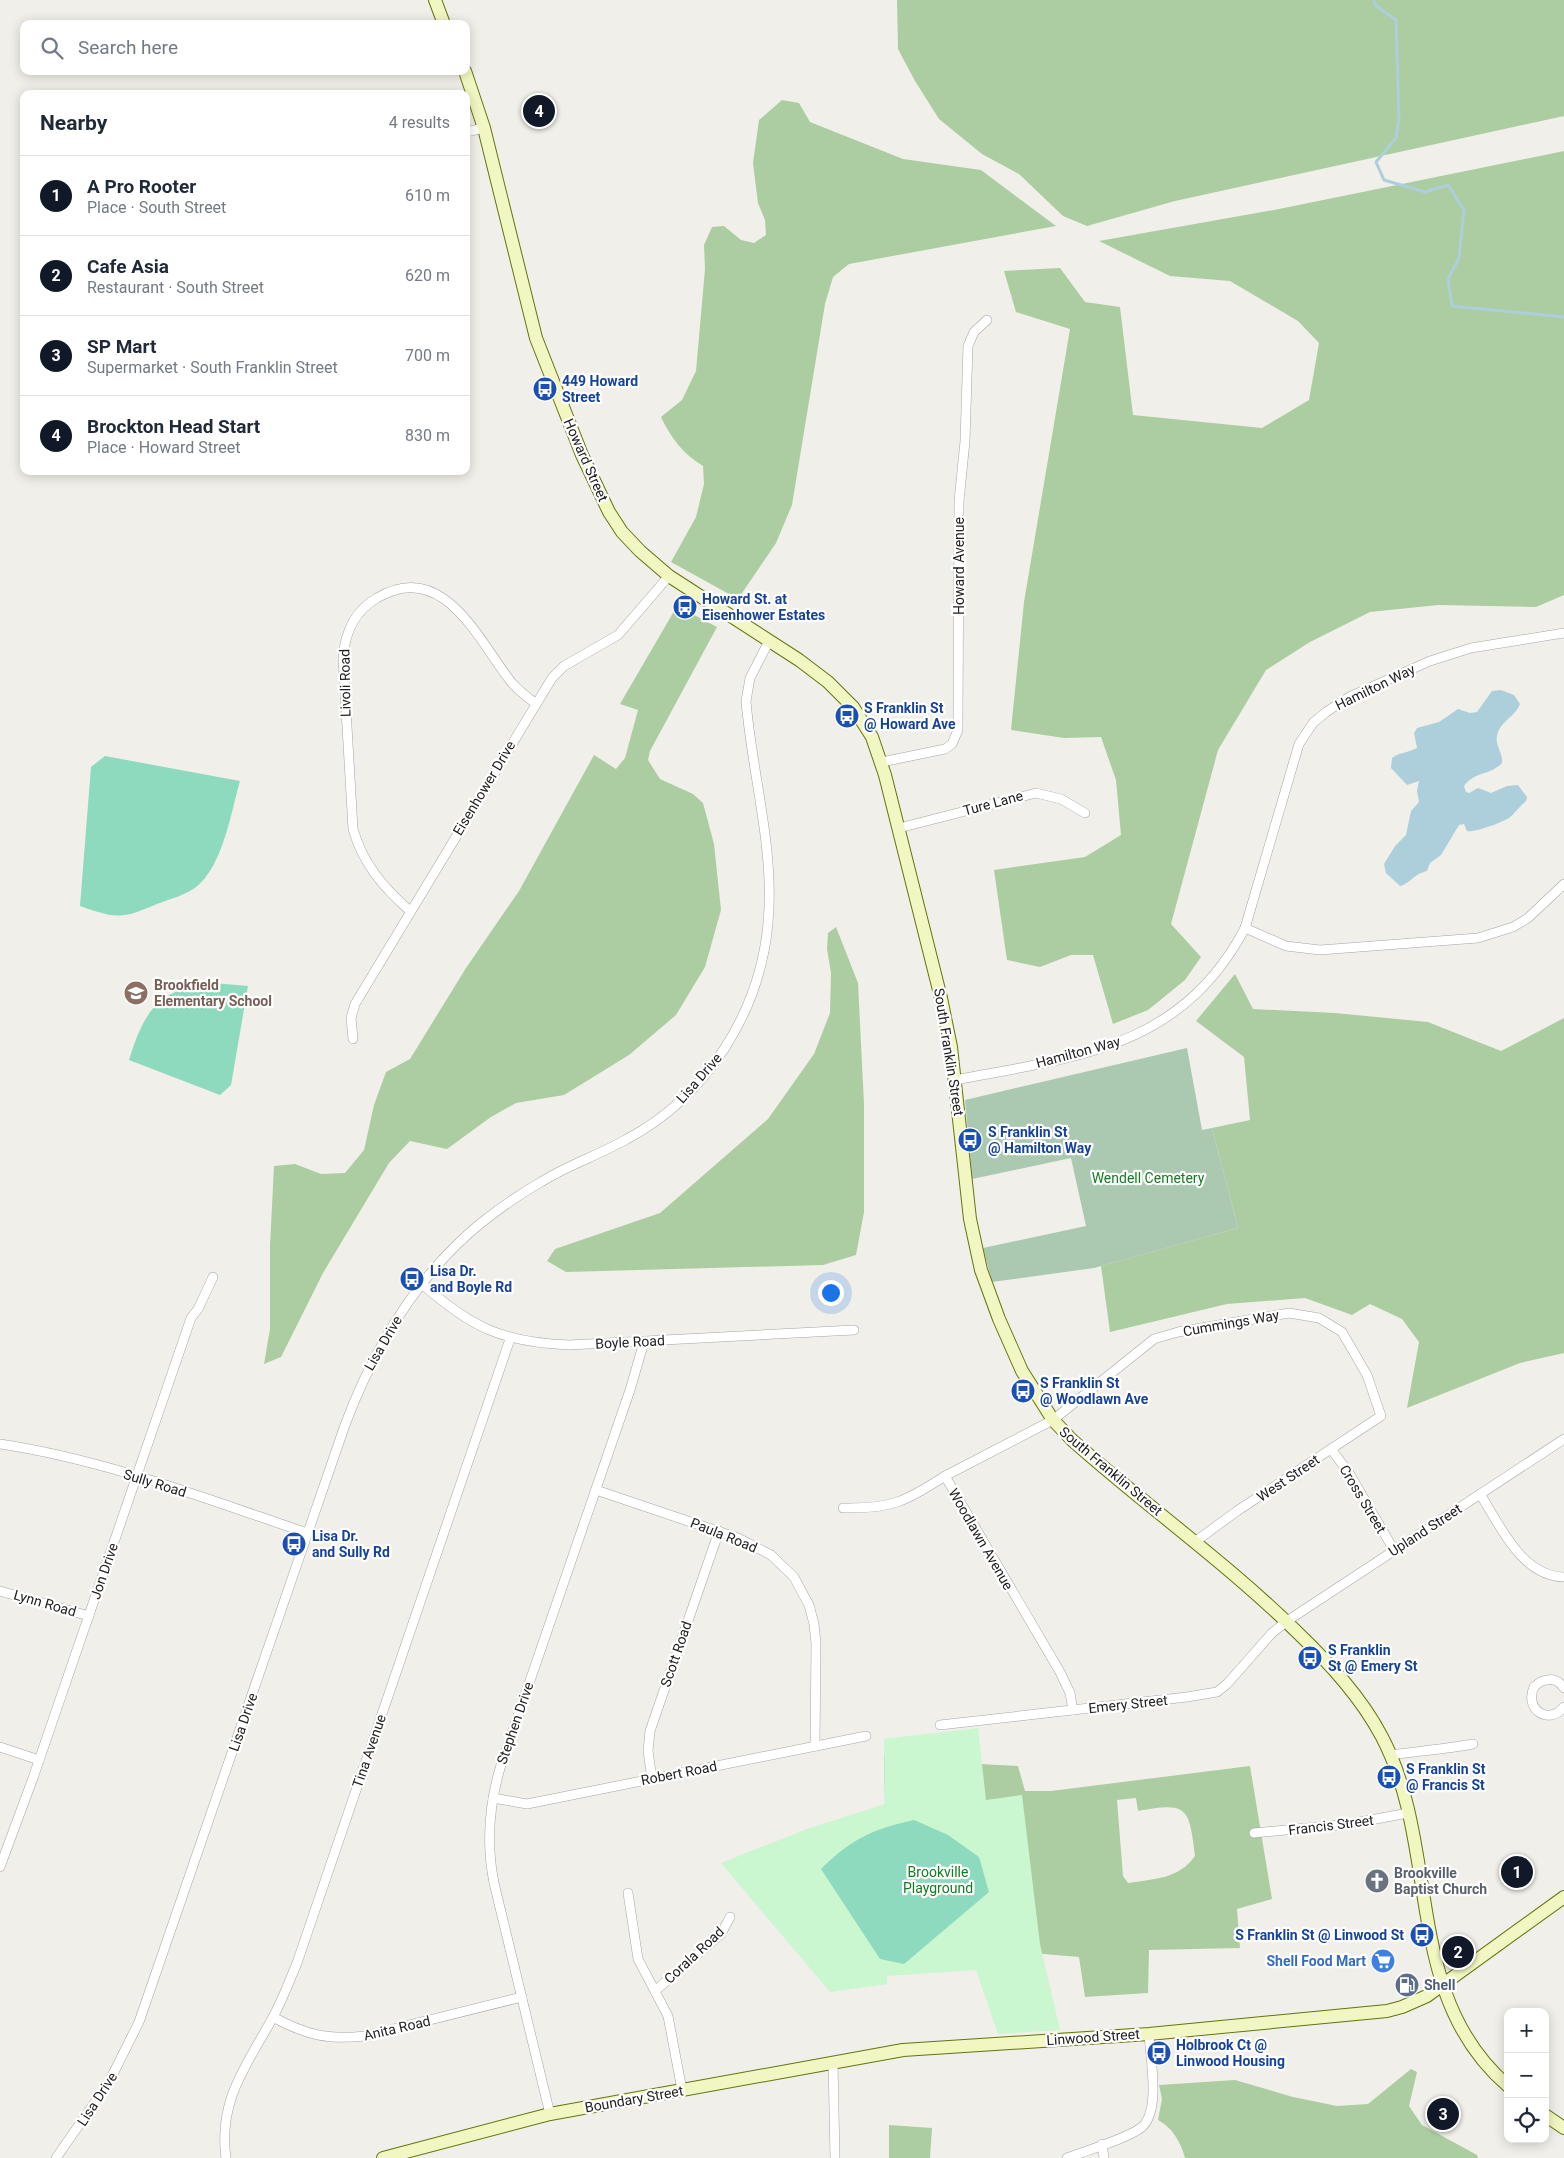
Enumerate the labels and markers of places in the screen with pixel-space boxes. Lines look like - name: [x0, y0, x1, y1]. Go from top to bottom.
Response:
- pin: 4: [523, 92, 555, 130]
- place label: 449 Howard Street: [562, 373, 638, 405]
- bus stop icon: 449 Howard Street: [532, 376, 558, 402]
- place label: Howard St. at Eisenhower Estates: [702, 591, 825, 623]
- bus stop icon: Howard St. at Eisenhower Estates: [672, 594, 698, 620]
- place label: S Franklin St @ Howard Ave: [864, 700, 956, 732]
- bus stop icon: S Franklin St @ Howard Ave: [834, 703, 860, 729]
- place label: Brookfield Elementary School: [154, 977, 272, 1009]
- school or university icon: Brookfield Elementary School: [123, 980, 149, 1006]
- place label: S Franklin St @ Hamilton Way: [988, 1124, 1092, 1156]
- bus stop icon: S Franklin St @ Hamilton Way: [957, 1127, 983, 1153]
- place label: Lisa Dr. and Boyle Rd: [430, 1263, 512, 1295]
- bus stop icon: Lisa Dr. and Boyle Rd: [399, 1266, 425, 1292]
- place label: S Franklin St @ Woodlawn Ave: [1040, 1375, 1149, 1407]
- bus stop icon: S Franklin St @ Woodlawn Ave: [1010, 1378, 1036, 1404]
- place label: Lisa Dr. and Sully Rd: [312, 1528, 390, 1560]
- bus stop icon: Lisa Dr. and Sully Rd: [281, 1531, 307, 1557]
- place label: S Franklin St @ Emery St: [1328, 1642, 1418, 1674]
- bus stop icon: S Franklin St @ Emery St: [1297, 1645, 1323, 1671]
- place label: S Franklin St @ Francis St: [1406, 1761, 1486, 1793]
- bus stop icon: S Franklin St @ Francis St: [1376, 1764, 1402, 1790]
- pin: 1: [1501, 1853, 1533, 1891]
- place label: Brookville Baptist Church: [1394, 1865, 1487, 1897]
- church icon: Brookville Baptist Church: [1364, 1868, 1390, 1894]
- bus stop icon: S Franklin St @ Linwood St: [1409, 1922, 1435, 1948]
- place label: S Franklin St @ Linwood St: [1235, 1927, 1404, 1943]
- pin: 2: [1442, 1933, 1474, 1971]
- supermarket icon: Shell Food Mart: [1370, 1948, 1396, 1974]
- place label: Shell Food Mart: [1266, 1953, 1366, 1969]
- fuel station icon: Shell: [1394, 1972, 1420, 1998]
- place label: Shell: [1424, 1977, 1455, 1993]
- place label: Holbrook Ct @ Linwood Housing: [1176, 2037, 1285, 2069]
- bus stop icon: Holbrook Ct @ Linwood Housing: [1146, 2040, 1172, 2066]
- pin: 3: [1427, 2095, 1459, 2133]

